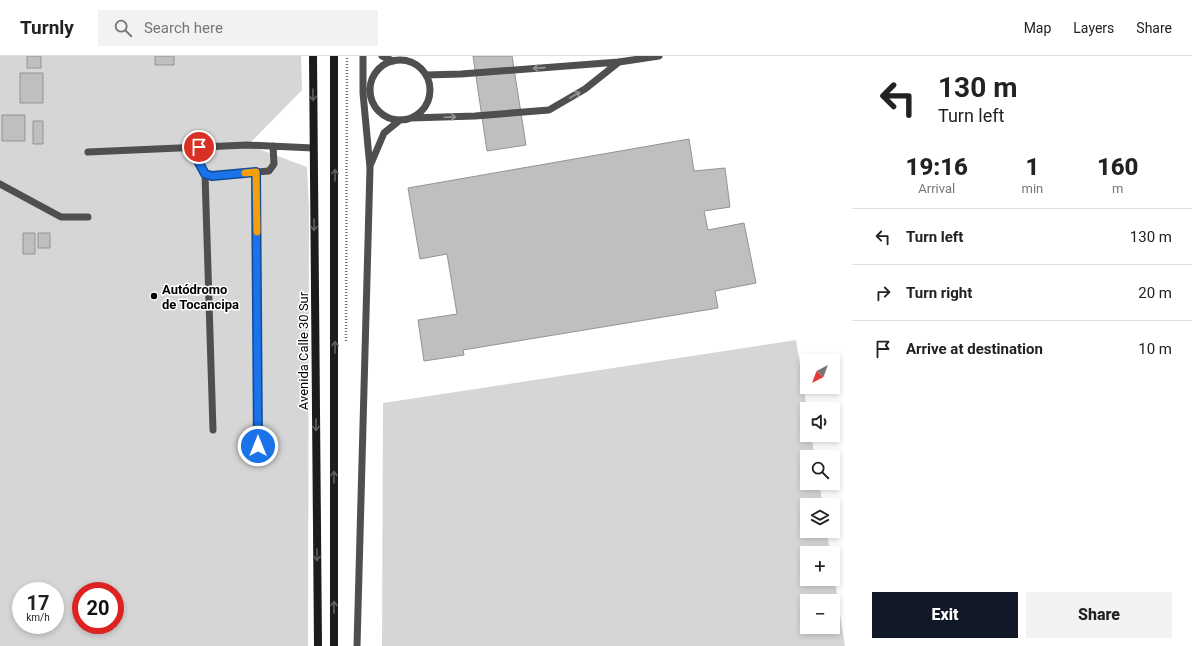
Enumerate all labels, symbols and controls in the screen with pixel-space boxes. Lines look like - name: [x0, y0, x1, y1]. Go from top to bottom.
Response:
- search box: [98, 10, 378, 46]
- text: Turnly: [20, 16, 74, 39]
- icon: search: [112, 17, 134, 39]
- text: Search here: [144, 19, 223, 37]
- text: Map: [1024, 20, 1051, 36]
- text: Layers: [1073, 20, 1114, 36]
- text: Share: [1136, 20, 1172, 36]
- one-way arrow: [533, 65, 546, 72]
- text: 130 m: [938, 71, 1017, 104]
- icon: left: [872, 72, 924, 124]
- one-way arrow: [309, 88, 317, 101]
- one-way arrow: [569, 90, 581, 98]
- text: Turn left: [938, 105, 1004, 126]
- one-way arrow: [443, 113, 456, 121]
- pin: [182, 130, 216, 164]
- icon: arrive: [188, 136, 210, 158]
- text: 19:16: [906, 153, 968, 181]
- text: 1: [1025, 153, 1039, 181]
- text: 160: [1097, 153, 1138, 181]
- one-way arrow: [331, 169, 339, 182]
- text: Arrival: [918, 181, 955, 196]
- text: min: [1022, 181, 1043, 196]
- text: m: [1112, 181, 1123, 196]
- one-way arrow: [310, 218, 318, 231]
- icon: left: [872, 226, 894, 248]
- text: Turn left: [906, 228, 963, 246]
- text: 130 m: [1130, 228, 1172, 246]
- place label: Autódromo de Tocancipa: [162, 282, 239, 312]
- icon: right: [872, 282, 894, 304]
- text: Turn right: [906, 284, 972, 302]
- text: 20 m: [1138, 284, 1172, 302]
- marker: Autódromo de Tocancipa: [149, 291, 159, 301]
- street label: Avenida Calle 30 Sur: [296, 291, 311, 410]
- icon: arrive: [872, 338, 894, 360]
- text: Arrive at destination: [906, 340, 1043, 358]
- text: 10 m: [1138, 340, 1172, 358]
- one-way arrow: [331, 341, 339, 354]
- north arrow: [800, 354, 840, 394]
- map controls: [800, 354, 840, 634]
- button: sound: [800, 402, 840, 442]
- one-way arrow: [312, 418, 320, 431]
- position arrow: [237, 425, 279, 467]
- button: search: [800, 450, 840, 490]
- one-way arrow: [330, 471, 338, 484]
- button: layers: [800, 498, 840, 538]
- button: +: [800, 546, 840, 586]
- one-way arrow: [313, 548, 321, 561]
- speed limit sign: 20: [72, 582, 124, 634]
- text: 17: [27, 591, 49, 615]
- button: Exit: [872, 592, 1018, 638]
- button: Share: [1026, 592, 1172, 638]
- button: −: [800, 594, 840, 634]
- one-way arrow: [330, 601, 338, 614]
- text: km/h: [26, 612, 50, 623]

